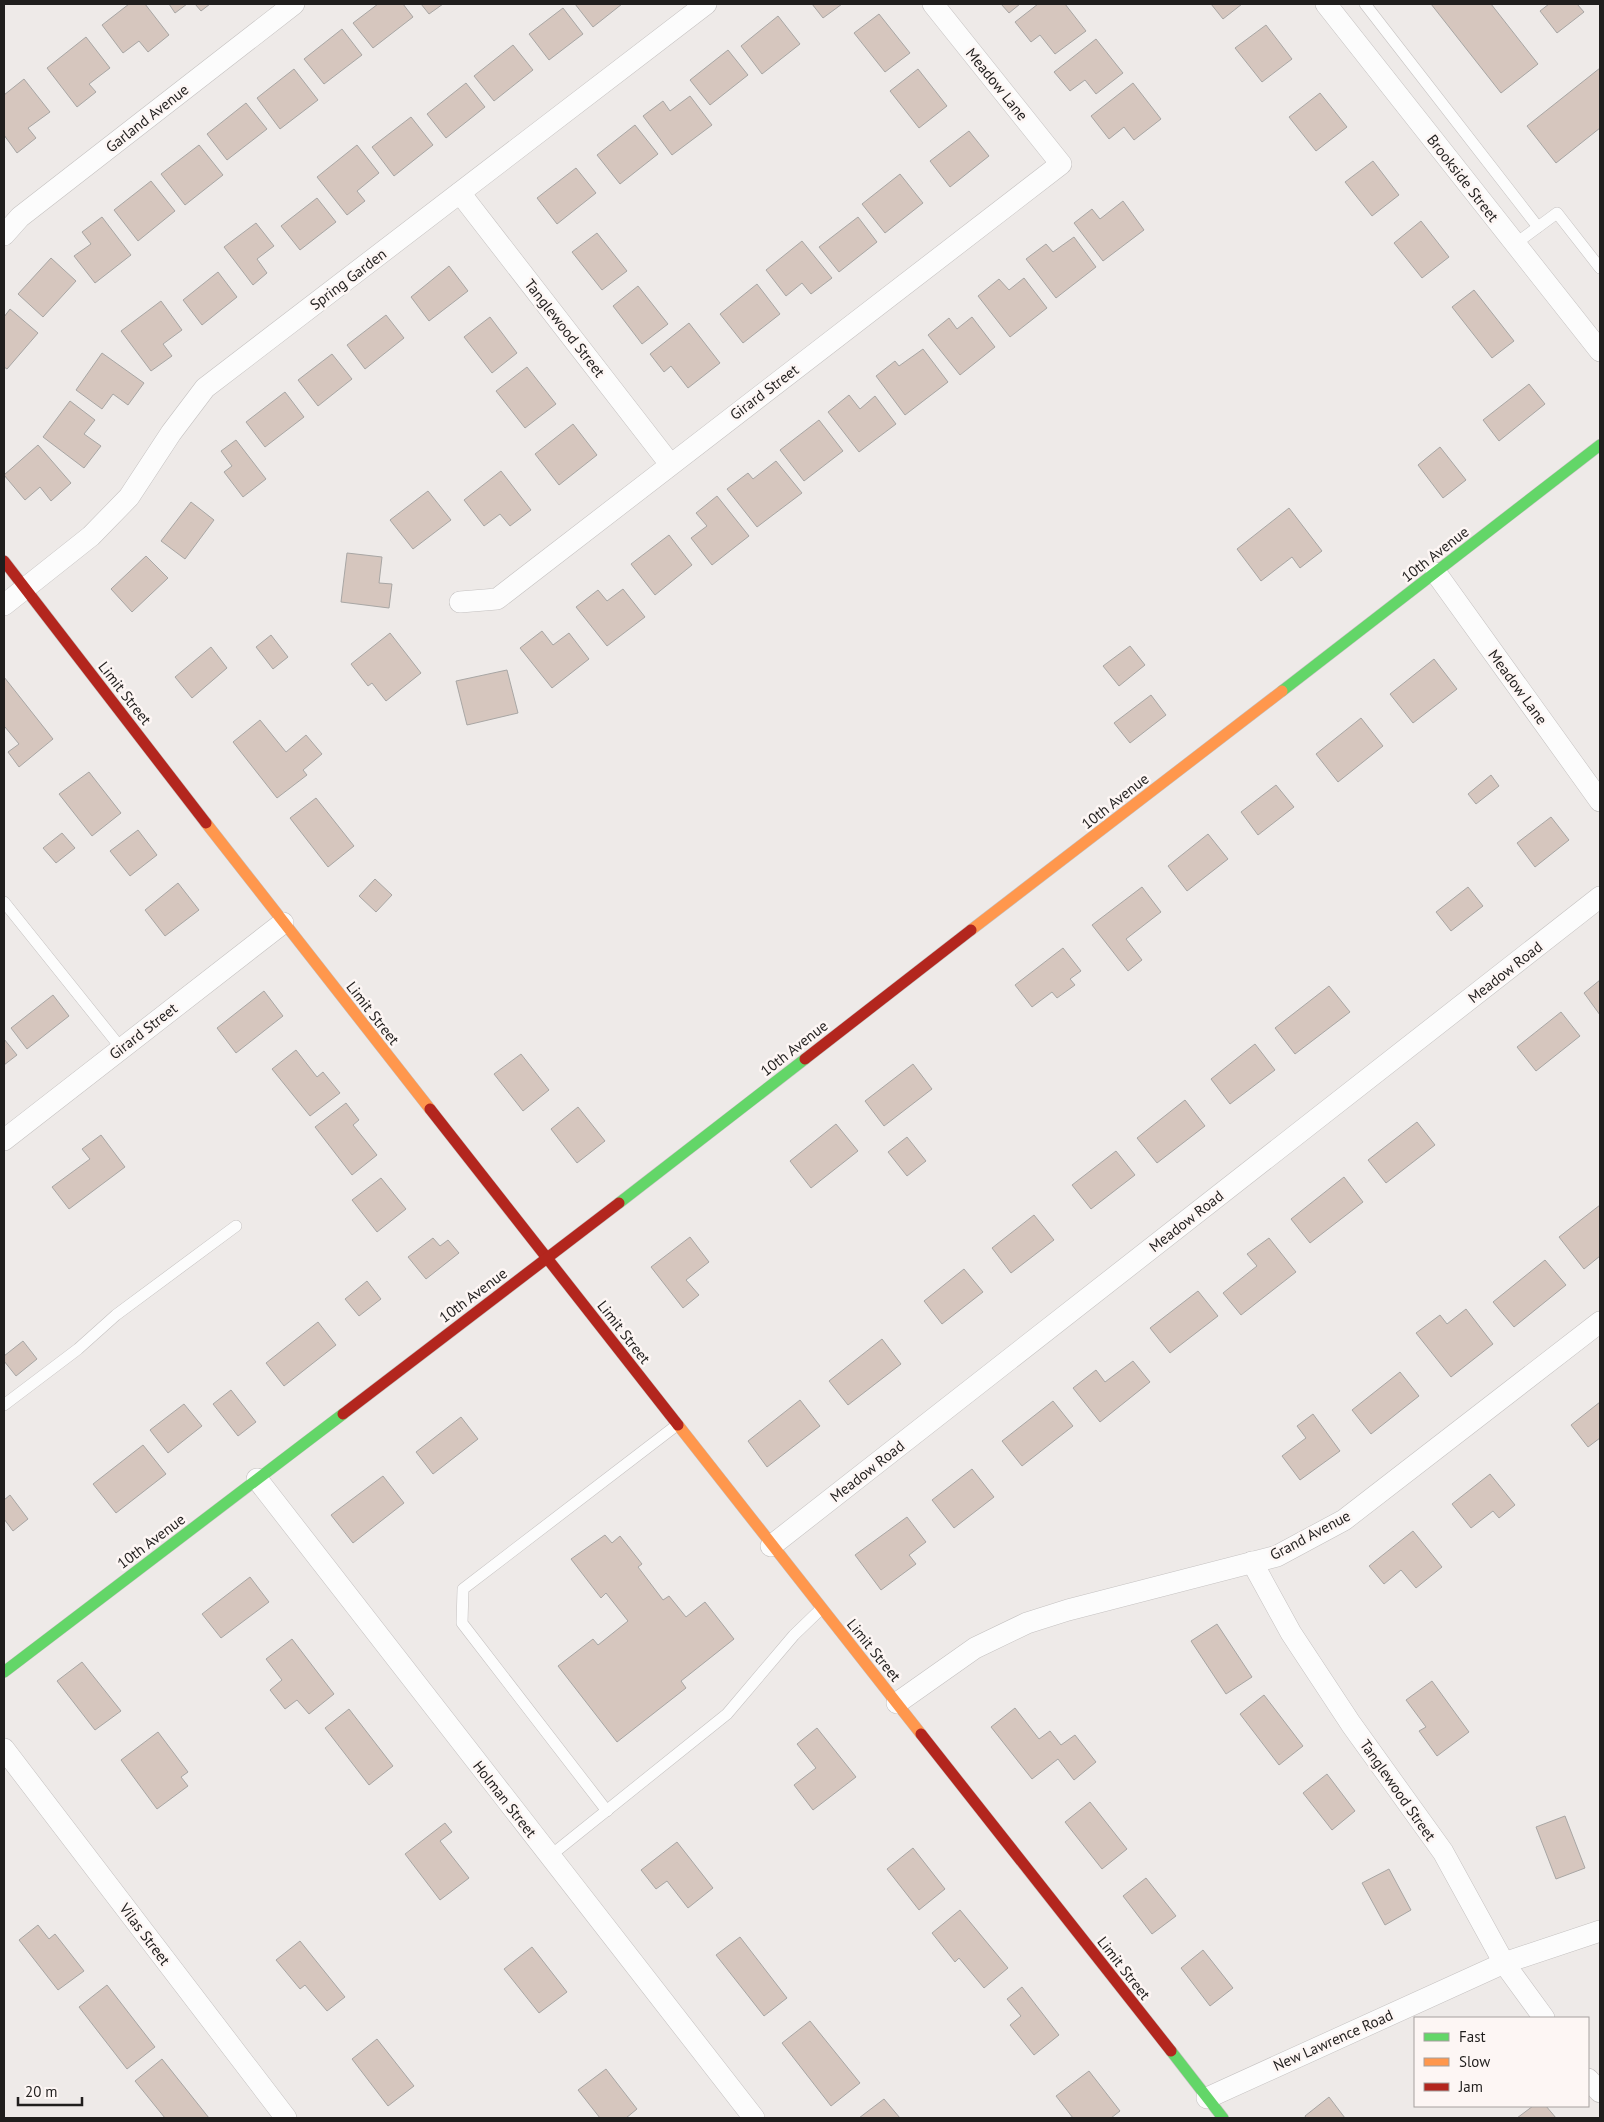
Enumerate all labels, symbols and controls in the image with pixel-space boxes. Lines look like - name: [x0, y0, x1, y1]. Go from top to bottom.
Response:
- street label: Meadow Lane: [962, 44, 1032, 124]
- street label: Garland Avenue: [102, 80, 192, 156]
- street label: Brookside Street: [1423, 131, 1503, 225]
- street label: Spring Garden: [306, 244, 390, 314]
- street label: Tanglewood Street: [521, 275, 609, 381]
- street label: Girard Street: [726, 360, 802, 424]
- street label: 10th Avenue: [1398, 522, 1472, 586]
- street label: Meadow Lane: [1484, 646, 1552, 728]
- street label: Limit Street: [94, 657, 156, 729]
- street label: 10th Avenue: [1078, 769, 1152, 833]
- street label: Meadow Road: [1464, 937, 1546, 1007]
- street label: Limit Street: [342, 977, 404, 1049]
- street label: Girard Street: [105, 999, 181, 1063]
- street label: 10th Avenue: [757, 1016, 831, 1080]
- street label: Meadow Road: [1145, 1186, 1227, 1256]
- street label: 10th Avenue: [435, 1263, 511, 1327]
- street label: Limit Street: [593, 1296, 655, 1368]
- street label: Meadow Road: [826, 1436, 908, 1506]
- street label: Grand Avenue: [1267, 1506, 1353, 1564]
- street label: 10th Avenue: [113, 1509, 189, 1573]
- street label: Limit Street: [843, 1615, 905, 1685]
- street label: Tanglewood Street: [1356, 1736, 1440, 1844]
- street label: Holman Street: [469, 1757, 541, 1841]
- street label: Vilas Street: [115, 1898, 175, 1969]
- street label: Limit Street: [1093, 1932, 1155, 2004]
- street label: New Lawrence Road: [1270, 2005, 1396, 2075]
- legend: [1414, 2017, 1589, 2107]
- text: Fast: [1459, 2027, 1486, 2046]
- text: Slow: [1459, 2052, 1490, 2071]
- scale bar: [18, 2074, 81, 2106]
- text: Jam: [1458, 2077, 1483, 2096]
- text: 20 m: [25, 2082, 58, 2101]

